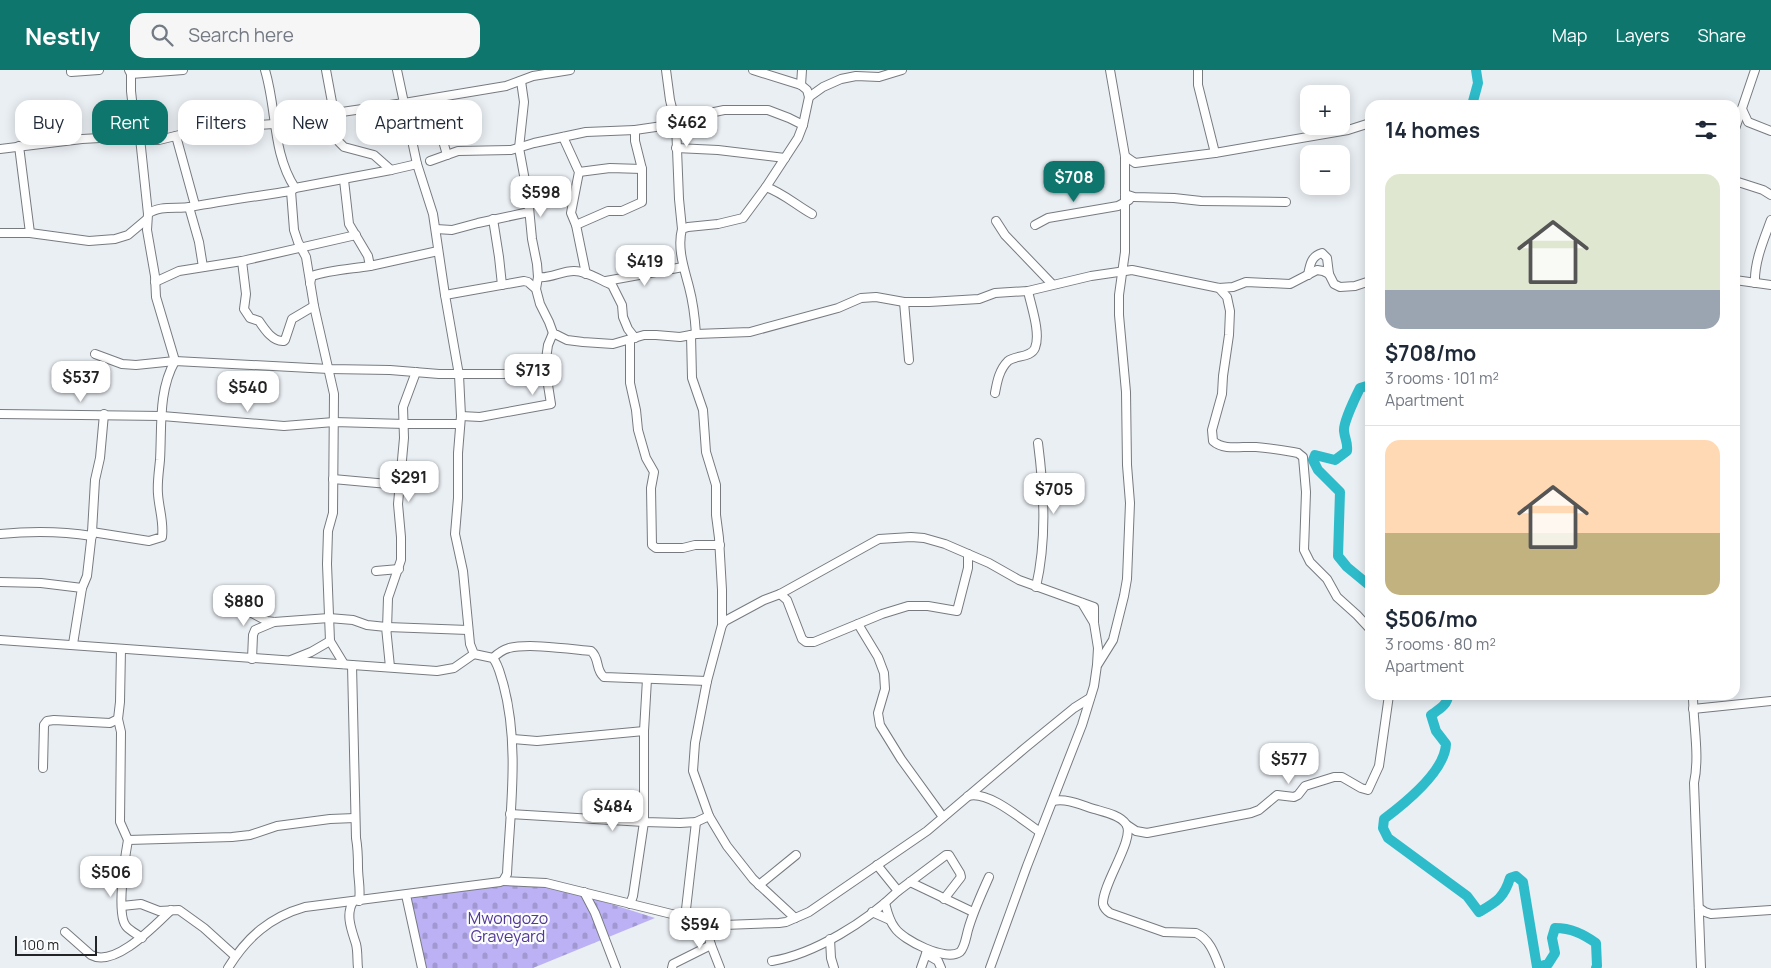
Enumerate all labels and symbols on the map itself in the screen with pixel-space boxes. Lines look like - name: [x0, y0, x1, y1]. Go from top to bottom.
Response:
- pin: $462: [657, 106, 717, 148]
- pin: $708: [1044, 160, 1104, 203]
- pin: $598: [511, 176, 571, 218]
- pin: $419: [615, 244, 675, 287]
- pin: $713: [503, 354, 563, 396]
- pin: $537: [51, 360, 111, 403]
- pin: $540: [218, 370, 278, 413]
- pin: $291: [379, 460, 439, 503]
- pin: $705: [1024, 472, 1084, 515]
- pin: $880: [214, 584, 274, 627]
- pin: $577: [1259, 742, 1319, 785]
- pin: $484: [583, 790, 643, 832]
- pin: $506: [81, 856, 141, 898]
- park label: Mwongozo Graveyard: [468, 907, 548, 947]
- pin: $594: [670, 908, 730, 950]
- scale bar: [15, 933, 98, 956]

